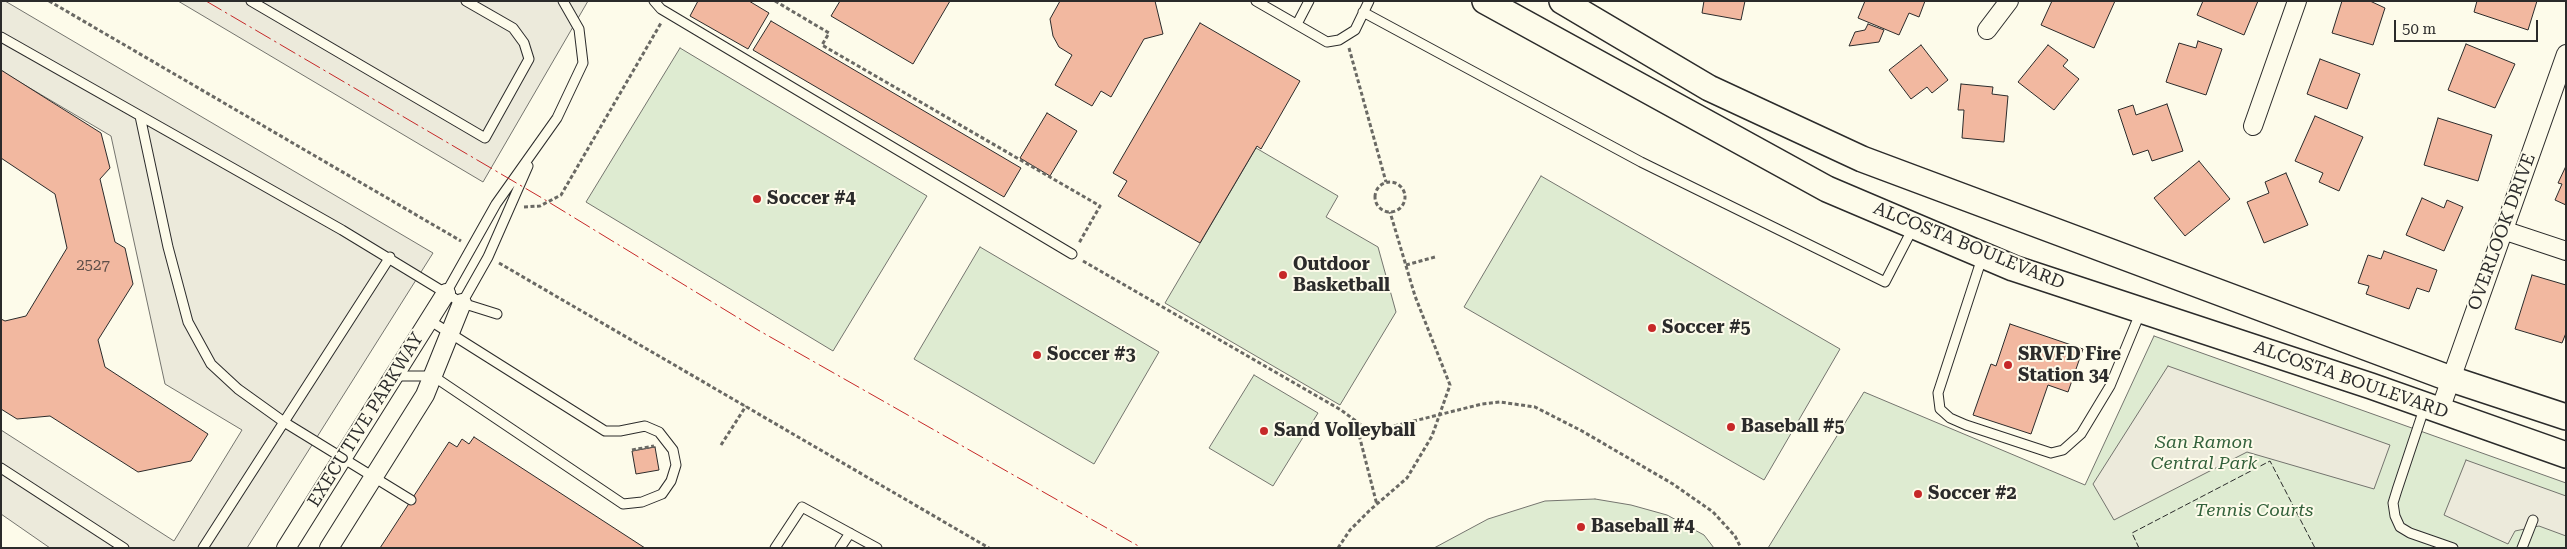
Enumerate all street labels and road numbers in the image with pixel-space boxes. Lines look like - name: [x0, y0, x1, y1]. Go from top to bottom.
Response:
- street label: OVERLOOK DRIVE: [2464, 151, 2540, 313]
- street label: ALCOSTA BOULEVARD: [1870, 198, 2068, 294]
- street label: EXECUTIVE PARKWAY: [303, 329, 429, 511]
- street label: ALCOSTA BOULEVARD: [2251, 337, 2451, 423]

